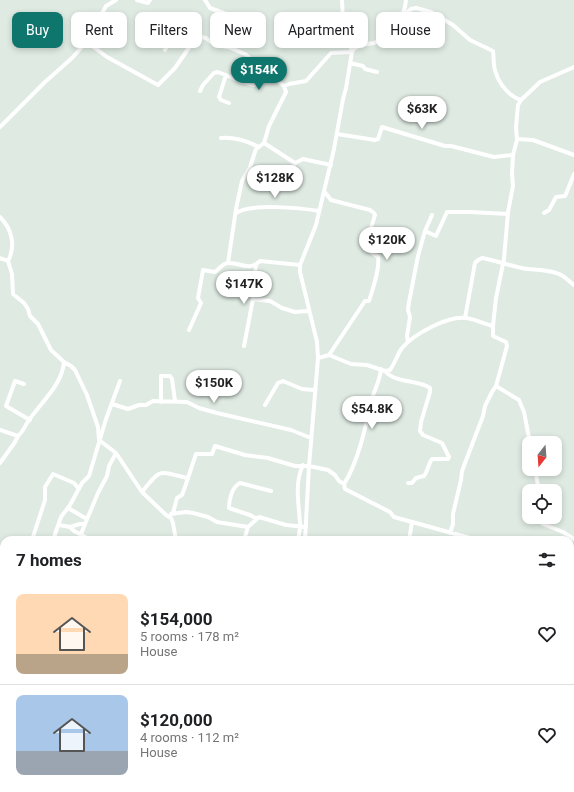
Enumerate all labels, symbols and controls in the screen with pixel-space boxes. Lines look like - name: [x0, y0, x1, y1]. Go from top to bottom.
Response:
- chip: Buy: [12, 12, 63, 48]
- chip: Rent: [71, 12, 127, 48]
- chip: Filters: [135, 12, 202, 48]
- chip: New: [210, 12, 266, 48]
- chip: Apartment: [274, 12, 368, 48]
- chip: House: [376, 12, 445, 48]
- pin: $154K: [231, 57, 287, 91]
- text: $154K: [240, 62, 278, 77]
- pin: $63K: [398, 96, 446, 130]
- text: $63K: [407, 101, 437, 116]
- pin: $128K: [247, 165, 303, 199]
- text: $128K: [256, 170, 294, 185]
- pin: $120K: [359, 227, 415, 261]
- text: $120K: [368, 232, 406, 247]
- pin: $147K: [216, 271, 272, 305]
- text: $147K: [225, 276, 263, 291]
- pin: $150K: [186, 370, 242, 404]
- text: $150K: [195, 375, 233, 390]
- pin: $54.8K: [339, 396, 405, 430]
- text: $54.8K: [351, 401, 393, 416]
- north arrow: [522, 436, 562, 476]
- map controls: [522, 436, 562, 524]
- button: locate: [522, 484, 562, 524]
- icon: filters: [536, 549, 558, 571]
- text: 7 homes: [16, 550, 82, 570]
- text: $154,000: [140, 609, 212, 629]
- icon: home: [48, 610, 96, 658]
- icon: heart: [536, 623, 558, 645]
- text: 5 rooms · 178 m²: [140, 629, 239, 644]
- text: House: [140, 644, 177, 659]
- text: $120,000: [140, 710, 212, 730]
- icon: home: [48, 711, 96, 759]
- icon: heart: [536, 724, 558, 746]
- text: 4 rooms · 112 m²: [140, 730, 239, 745]
- text: House: [140, 745, 177, 760]

